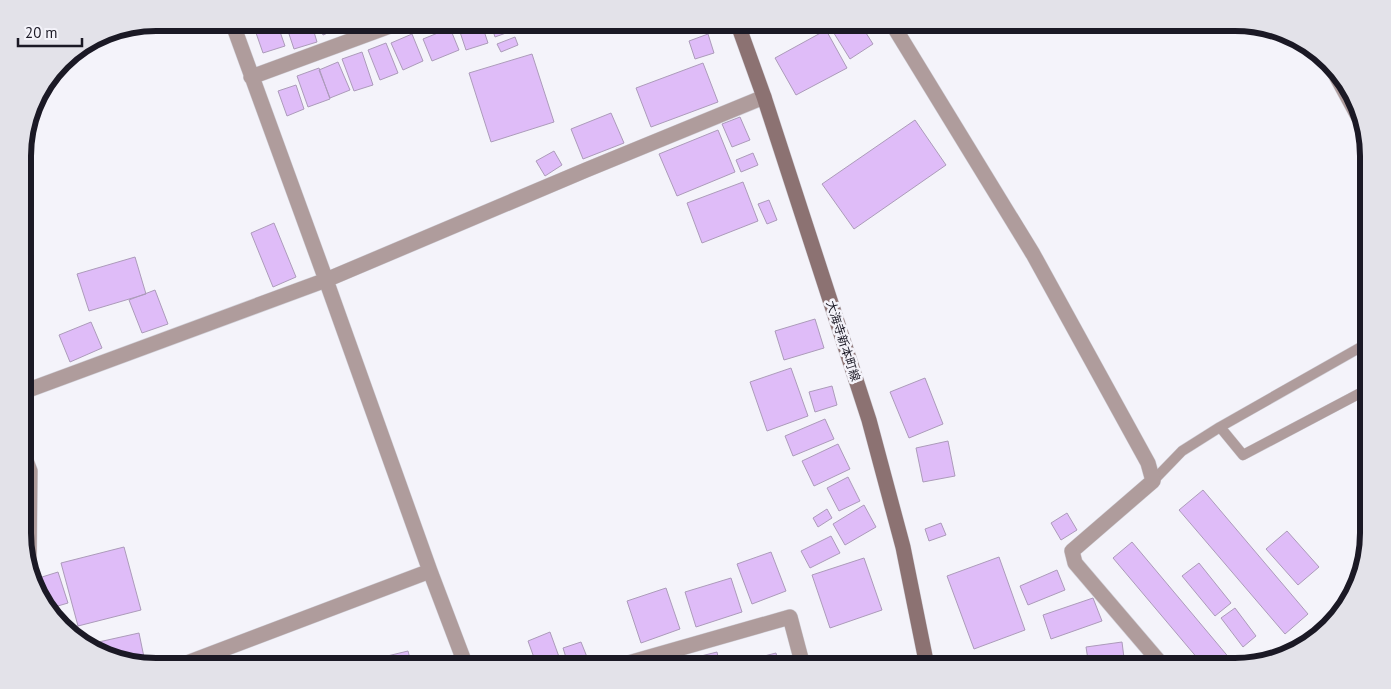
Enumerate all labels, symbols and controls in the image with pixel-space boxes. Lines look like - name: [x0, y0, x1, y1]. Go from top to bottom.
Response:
- scale bar: [18, 15, 81, 47]
- text: 20 m: [25, 23, 58, 42]
- street label: 大海寺新本町線: [823, 299, 864, 383]

